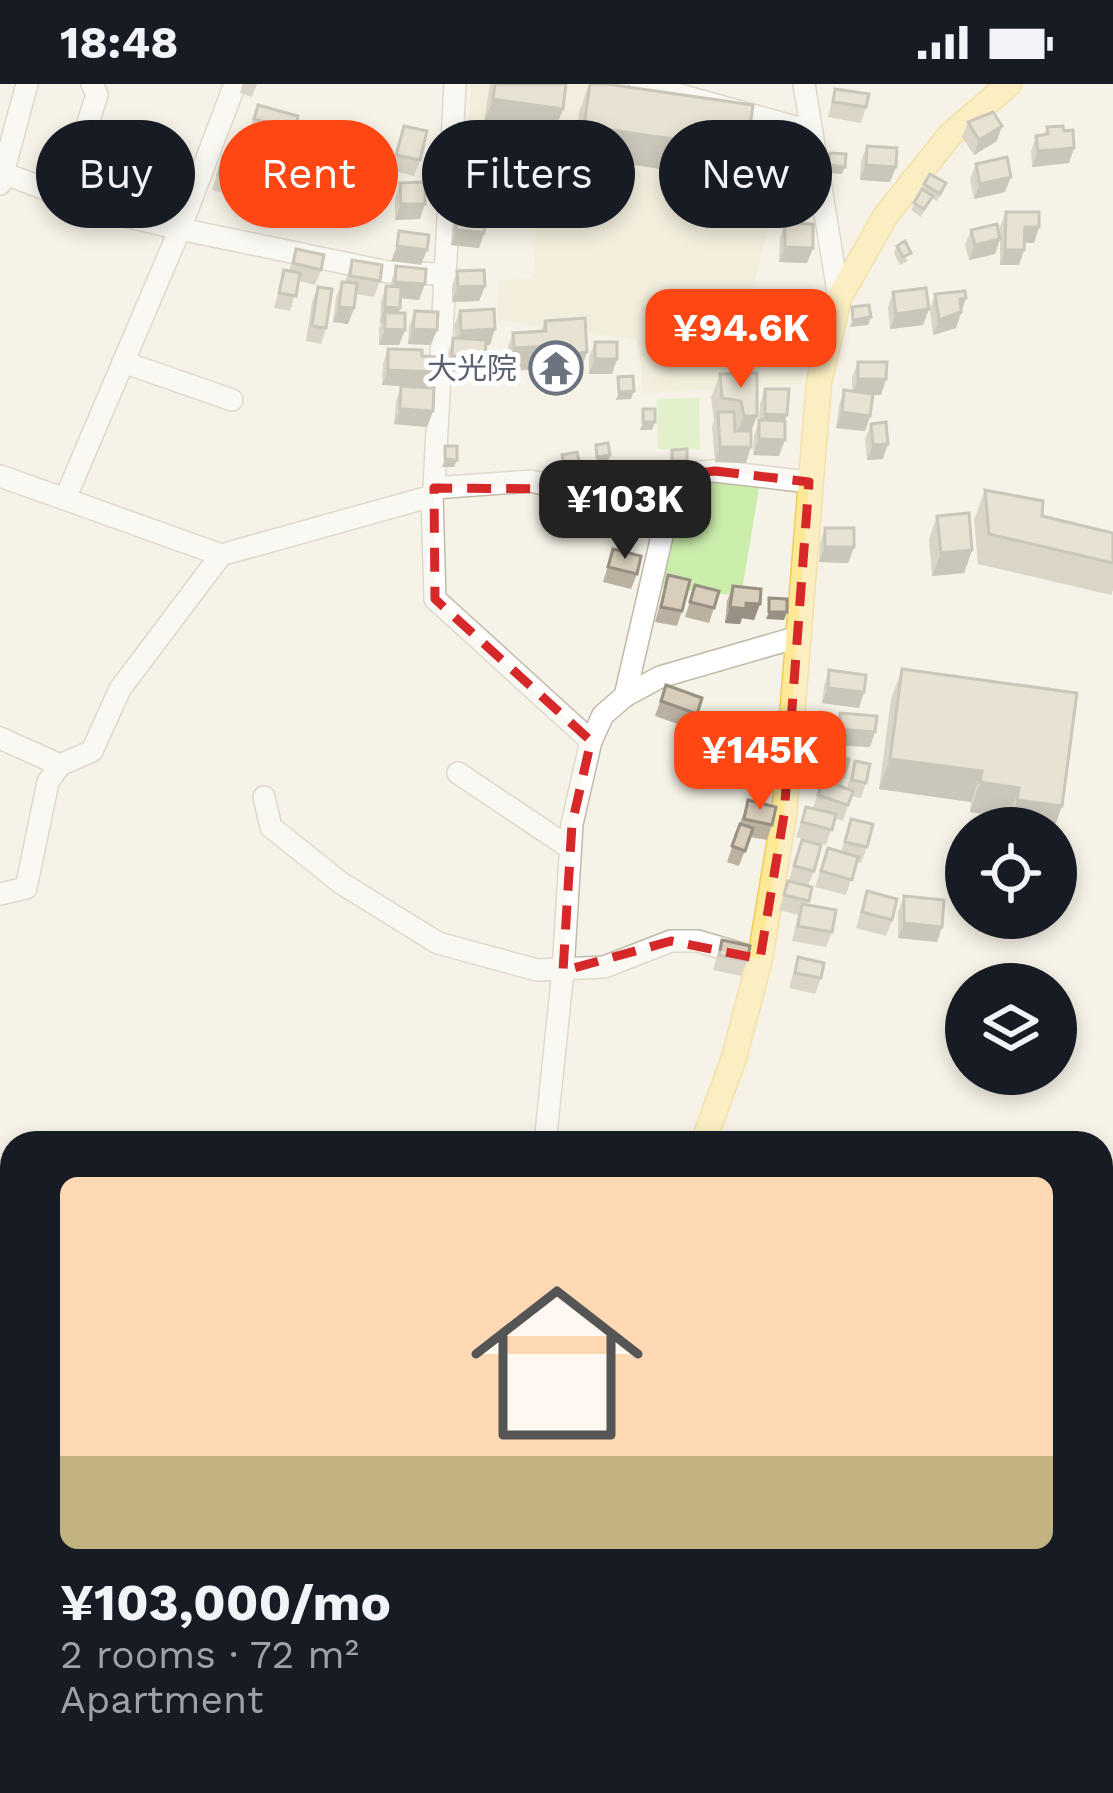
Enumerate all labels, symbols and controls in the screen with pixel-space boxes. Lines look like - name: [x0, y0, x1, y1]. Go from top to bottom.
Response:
- text: 18:48: [60, 16, 179, 69]
- chip: Buy: [36, 120, 195, 228]
- chip: Rent: [219, 120, 398, 228]
- chip: Filters: [422, 120, 635, 228]
- chip: New: [659, 120, 832, 228]
- pin: ¥94.6K: [643, 289, 839, 391]
- text: ¥94.6K: [672, 305, 810, 350]
- temple icon: 大光院: [528, 340, 584, 396]
- place label: 大光院: [427, 351, 517, 386]
- pin: ¥103K: [541, 460, 709, 562]
- text: ¥103K: [566, 476, 684, 521]
- pin: ¥145K: [676, 711, 844, 813]
- text: ¥145K: [701, 727, 819, 772]
- map controls: [945, 807, 1077, 1095]
- button: locate: [945, 807, 1077, 939]
- button: layers: [945, 963, 1077, 1095]
- icon: home: [449, 1255, 665, 1471]
- text: ¥103,000/mo: [60, 1573, 391, 1632]
- text: 2 rooms · 72 m²: [60, 1632, 359, 1677]
- text: Apartment: [60, 1677, 263, 1722]

